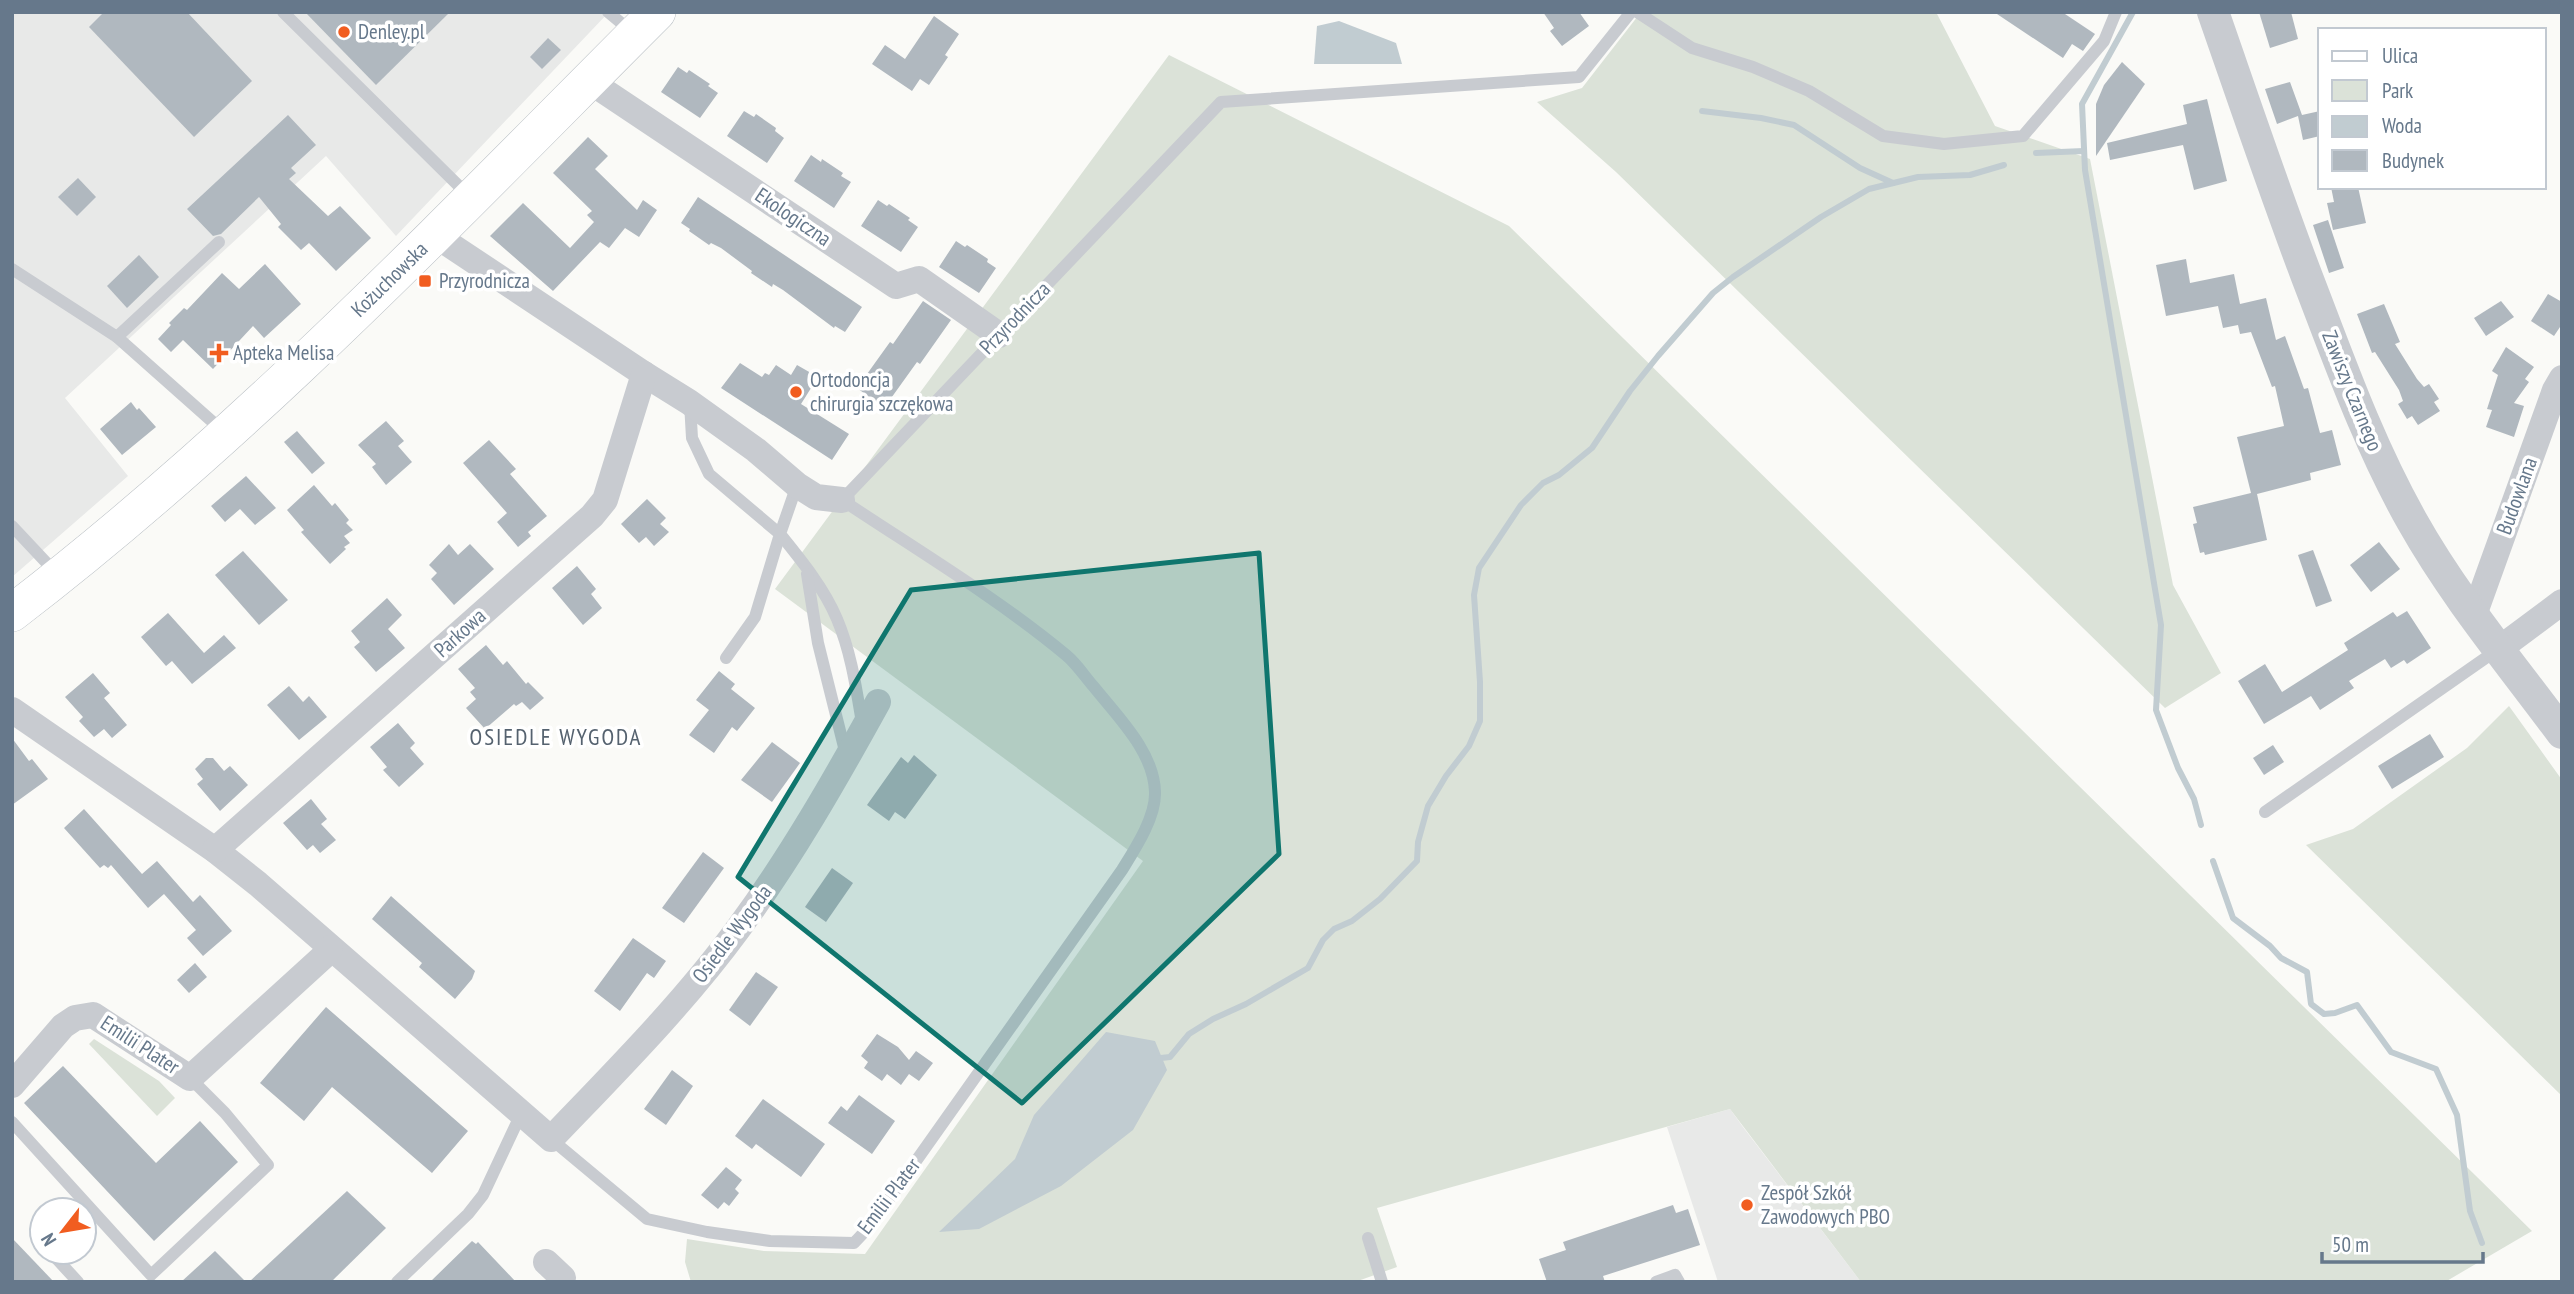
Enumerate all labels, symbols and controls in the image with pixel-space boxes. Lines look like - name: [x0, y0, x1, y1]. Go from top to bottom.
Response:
- place label: Denley.pl: [358, 18, 425, 45]
- marker: Denley.pl: [336, 24, 352, 40]
- legend: [2318, 28, 2546, 189]
- text: Ulica: [2382, 42, 2418, 69]
- text: Park: [2382, 77, 2413, 104]
- text: Woda: [2382, 112, 2422, 139]
- text: Budynek: [2382, 147, 2444, 174]
- street label: Ekologiczna: [750, 181, 836, 252]
- street label: Kożuchowska: [345, 236, 433, 323]
- place label: Przyrodnicza: [439, 267, 530, 294]
- marker: Przyrodnicza: [417, 273, 433, 289]
- street label: Przyrodnicza: [973, 276, 1056, 360]
- street label: Zawiszy Czarnego: [2316, 327, 2389, 455]
- place label: Apteka Melisa: [233, 339, 334, 366]
- marker: Apteka Melisa: [211, 345, 227, 361]
- place label: Ortodoncja chirurgia szczękowa: [810, 366, 954, 417]
- marker: Ortodoncja chirurgia szczękowa: [788, 384, 804, 400]
- street label: Budowlana: [2490, 453, 2543, 538]
- street label: Parkowa: [428, 602, 491, 663]
- district label: OSIEDLE WYGODA: [470, 722, 643, 751]
- street label: Osiedle Wygoda: [686, 879, 777, 988]
- street label: Emilii Plater: [96, 1009, 185, 1080]
- street label: Emilii Plater: [851, 1152, 926, 1239]
- place label: Zespół Szkół Zawodowych PBO: [1761, 1179, 1890, 1230]
- north arrow: [28, 1196, 98, 1266]
- marker: Zespół Szkół Zawodowych PBO: [1739, 1197, 1755, 1213]
- scale bar: [2322, 1220, 2483, 1264]
- text: N: [35, 1229, 61, 1250]
- text: 50 m: [2332, 1231, 2369, 1258]

